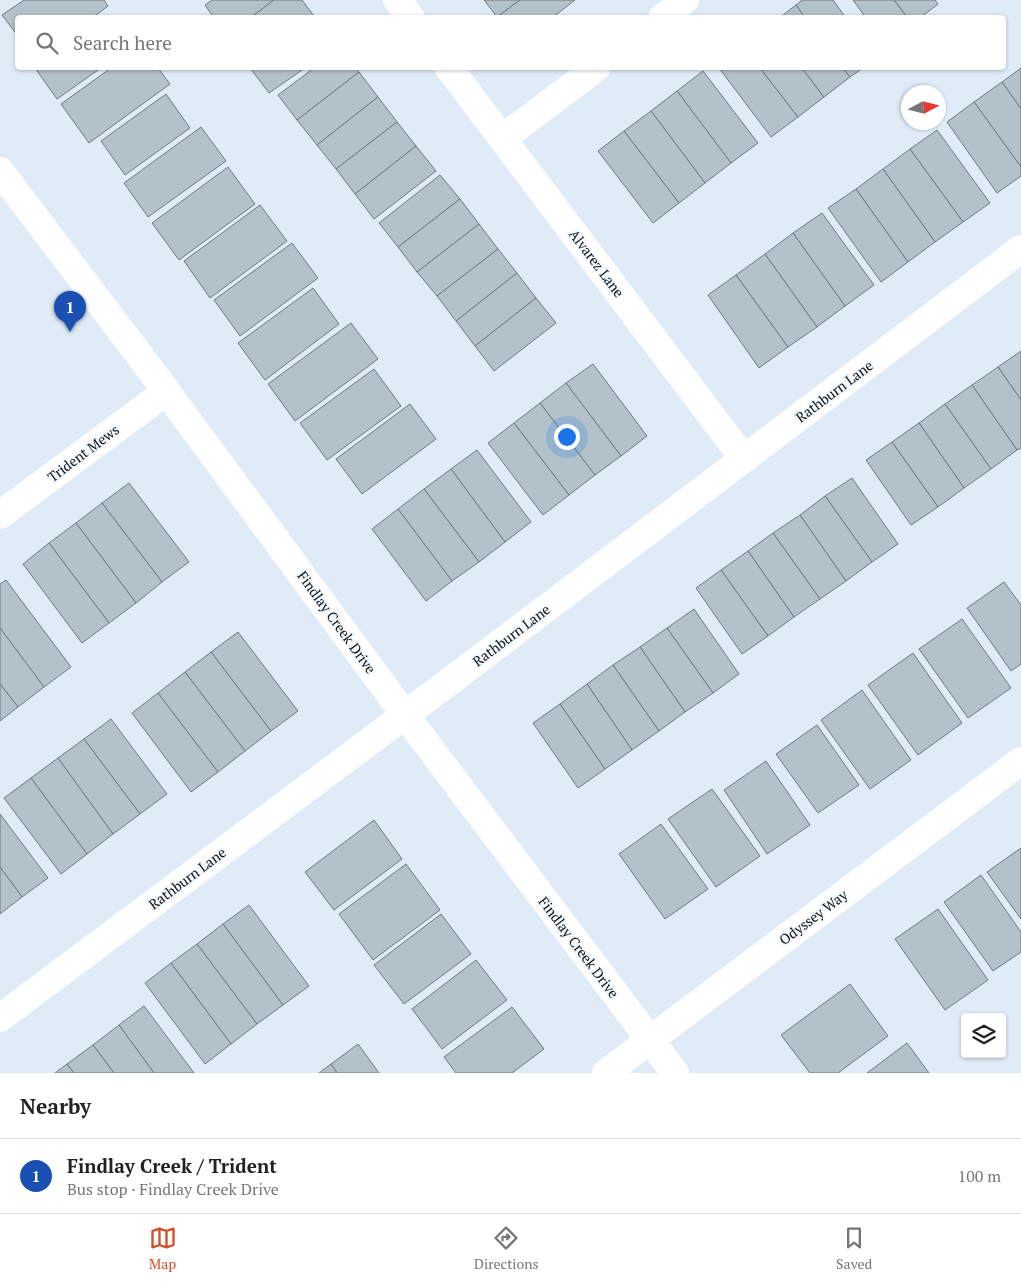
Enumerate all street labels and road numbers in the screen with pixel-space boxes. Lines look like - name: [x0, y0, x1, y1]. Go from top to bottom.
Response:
- street label: Alvarez Lane: [565, 225, 629, 301]
- street label: Rathburn Lane: [791, 356, 877, 426]
- street label: Trident Mews: [43, 420, 123, 486]
- street label: Findlay Creek Drive: [293, 567, 381, 677]
- street label: Rathburn Lane: [468, 600, 554, 670]
- street label: Rathburn Lane: [144, 843, 230, 913]
- street label: Odyssey Way: [775, 885, 852, 949]
- street label: Findlay Creek Drive: [535, 892, 623, 1002]

